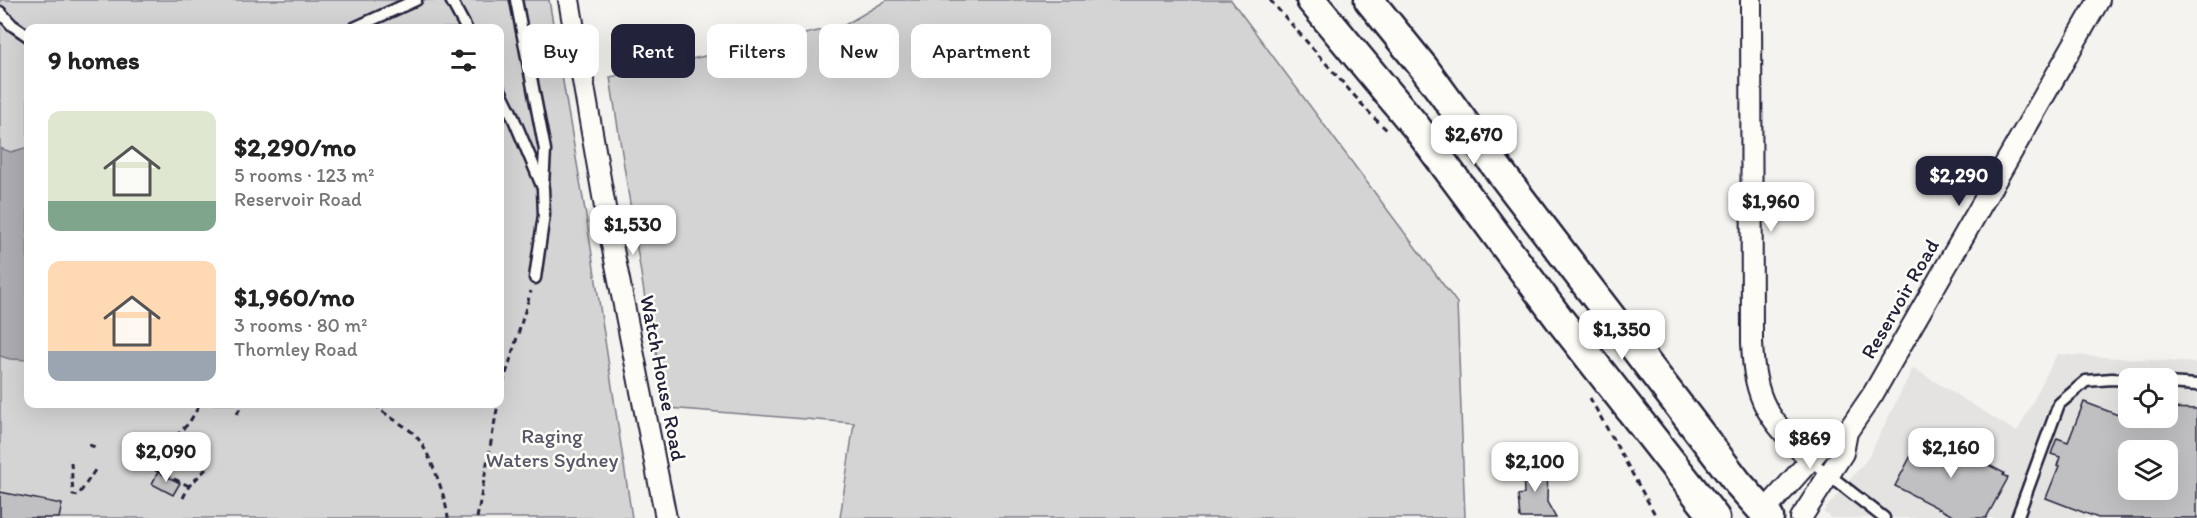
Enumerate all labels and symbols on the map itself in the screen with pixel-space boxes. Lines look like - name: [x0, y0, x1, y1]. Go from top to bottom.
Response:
- pin: $2,670: [1425, 115, 1523, 166]
- pin: $2,290: [1910, 156, 2008, 207]
- pin: $1,960: [1722, 182, 1820, 233]
- pin: $1,530: [584, 205, 682, 256]
- street label: Reservoir Road: [1855, 234, 1944, 363]
- street label: Watch House Road: [635, 293, 692, 463]
- pin: $1,350: [1573, 310, 1671, 361]
- pin: $869: [1774, 419, 1846, 470]
- park label: Raging Waters Sydney: [486, 423, 618, 472]
- pin: $2,160: [1902, 428, 2000, 479]
- pin: $2,090: [117, 432, 215, 483]
- pin: $2,100: [1486, 442, 1584, 493]

